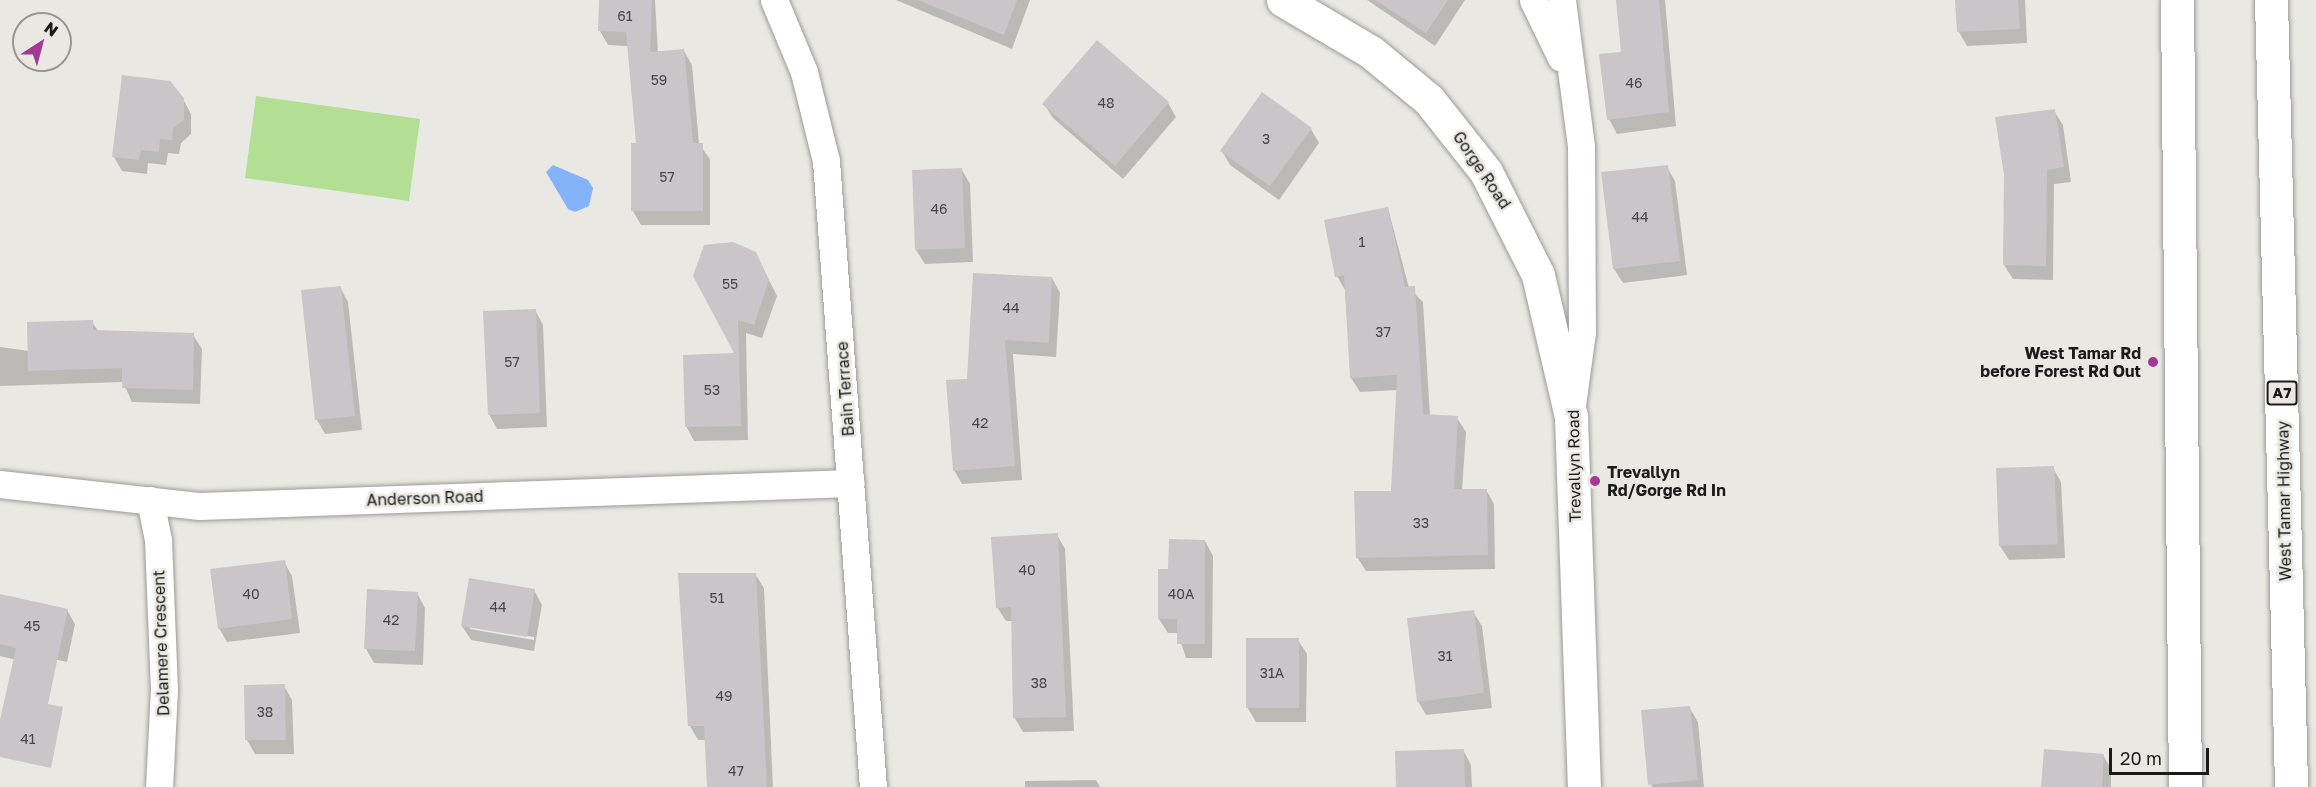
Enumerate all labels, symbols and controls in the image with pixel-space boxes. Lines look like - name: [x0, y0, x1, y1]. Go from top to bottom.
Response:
- house number: 61: [617, 8, 633, 24]
- north arrow: [12, 12, 72, 72]
- text: N: [41, 17, 62, 41]
- house number: 59: [651, 72, 667, 88]
- house number: 46: [1625, 75, 1643, 91]
- house number: 48: [1097, 95, 1115, 111]
- street label: Gorge Road: [1449, 128, 1515, 212]
- house number: 3: [1262, 131, 1270, 147]
- house number: 57: [659, 169, 675, 185]
- house number: 46: [930, 201, 948, 217]
- house number: 44: [1631, 209, 1649, 225]
- house number: 1: [1359, 234, 1365, 250]
- house number: 55: [722, 276, 738, 292]
- house number: 44: [1002, 300, 1020, 316]
- house number: 37: [1375, 324, 1391, 340]
- street label: Bain Terrace: [832, 341, 858, 437]
- place label: West Tamar Rd before Forest Rd Out: [1980, 343, 2141, 381]
- house number: 57: [504, 354, 520, 370]
- marker: West Tamar Rd before Forest Rd Out: [2146, 355, 2160, 369]
- road number: A7: [2266, 381, 2298, 405]
- house number: 53: [704, 382, 720, 398]
- street label: Trevallyn Road: [1563, 409, 1585, 523]
- house number: 42: [972, 415, 988, 431]
- street label: West Tamar Highway: [2273, 421, 2295, 581]
- place label: Trevallyn Rd/Gorge Rd In: [1607, 462, 1726, 500]
- marker: Trevallyn Rd/Gorge Rd In: [1588, 474, 1602, 488]
- street label: Anderson Road: [366, 486, 484, 510]
- house number: 33: [1413, 515, 1429, 531]
- house number: 40: [1018, 562, 1036, 578]
- street label: Delamere Crescent: [149, 570, 173, 716]
- house number: 40: [242, 586, 260, 602]
- house number: 40A: [1168, 586, 1194, 602]
- house number: 51: [710, 590, 724, 606]
- house number: 44: [489, 599, 507, 615]
- house number: 42: [383, 612, 399, 628]
- house number: 45: [24, 618, 40, 634]
- house number: 31: [1438, 648, 1452, 664]
- house number: 31A: [1260, 665, 1284, 681]
- house number: 38: [1031, 675, 1047, 691]
- house number: 49: [715, 688, 733, 704]
- house number: 38: [257, 704, 273, 720]
- house number: 41: [20, 731, 36, 747]
- scale bar: [2112, 736, 2212, 774]
- text: 20 m: [2120, 747, 2162, 769]
- house number: 47: [728, 763, 744, 779]

